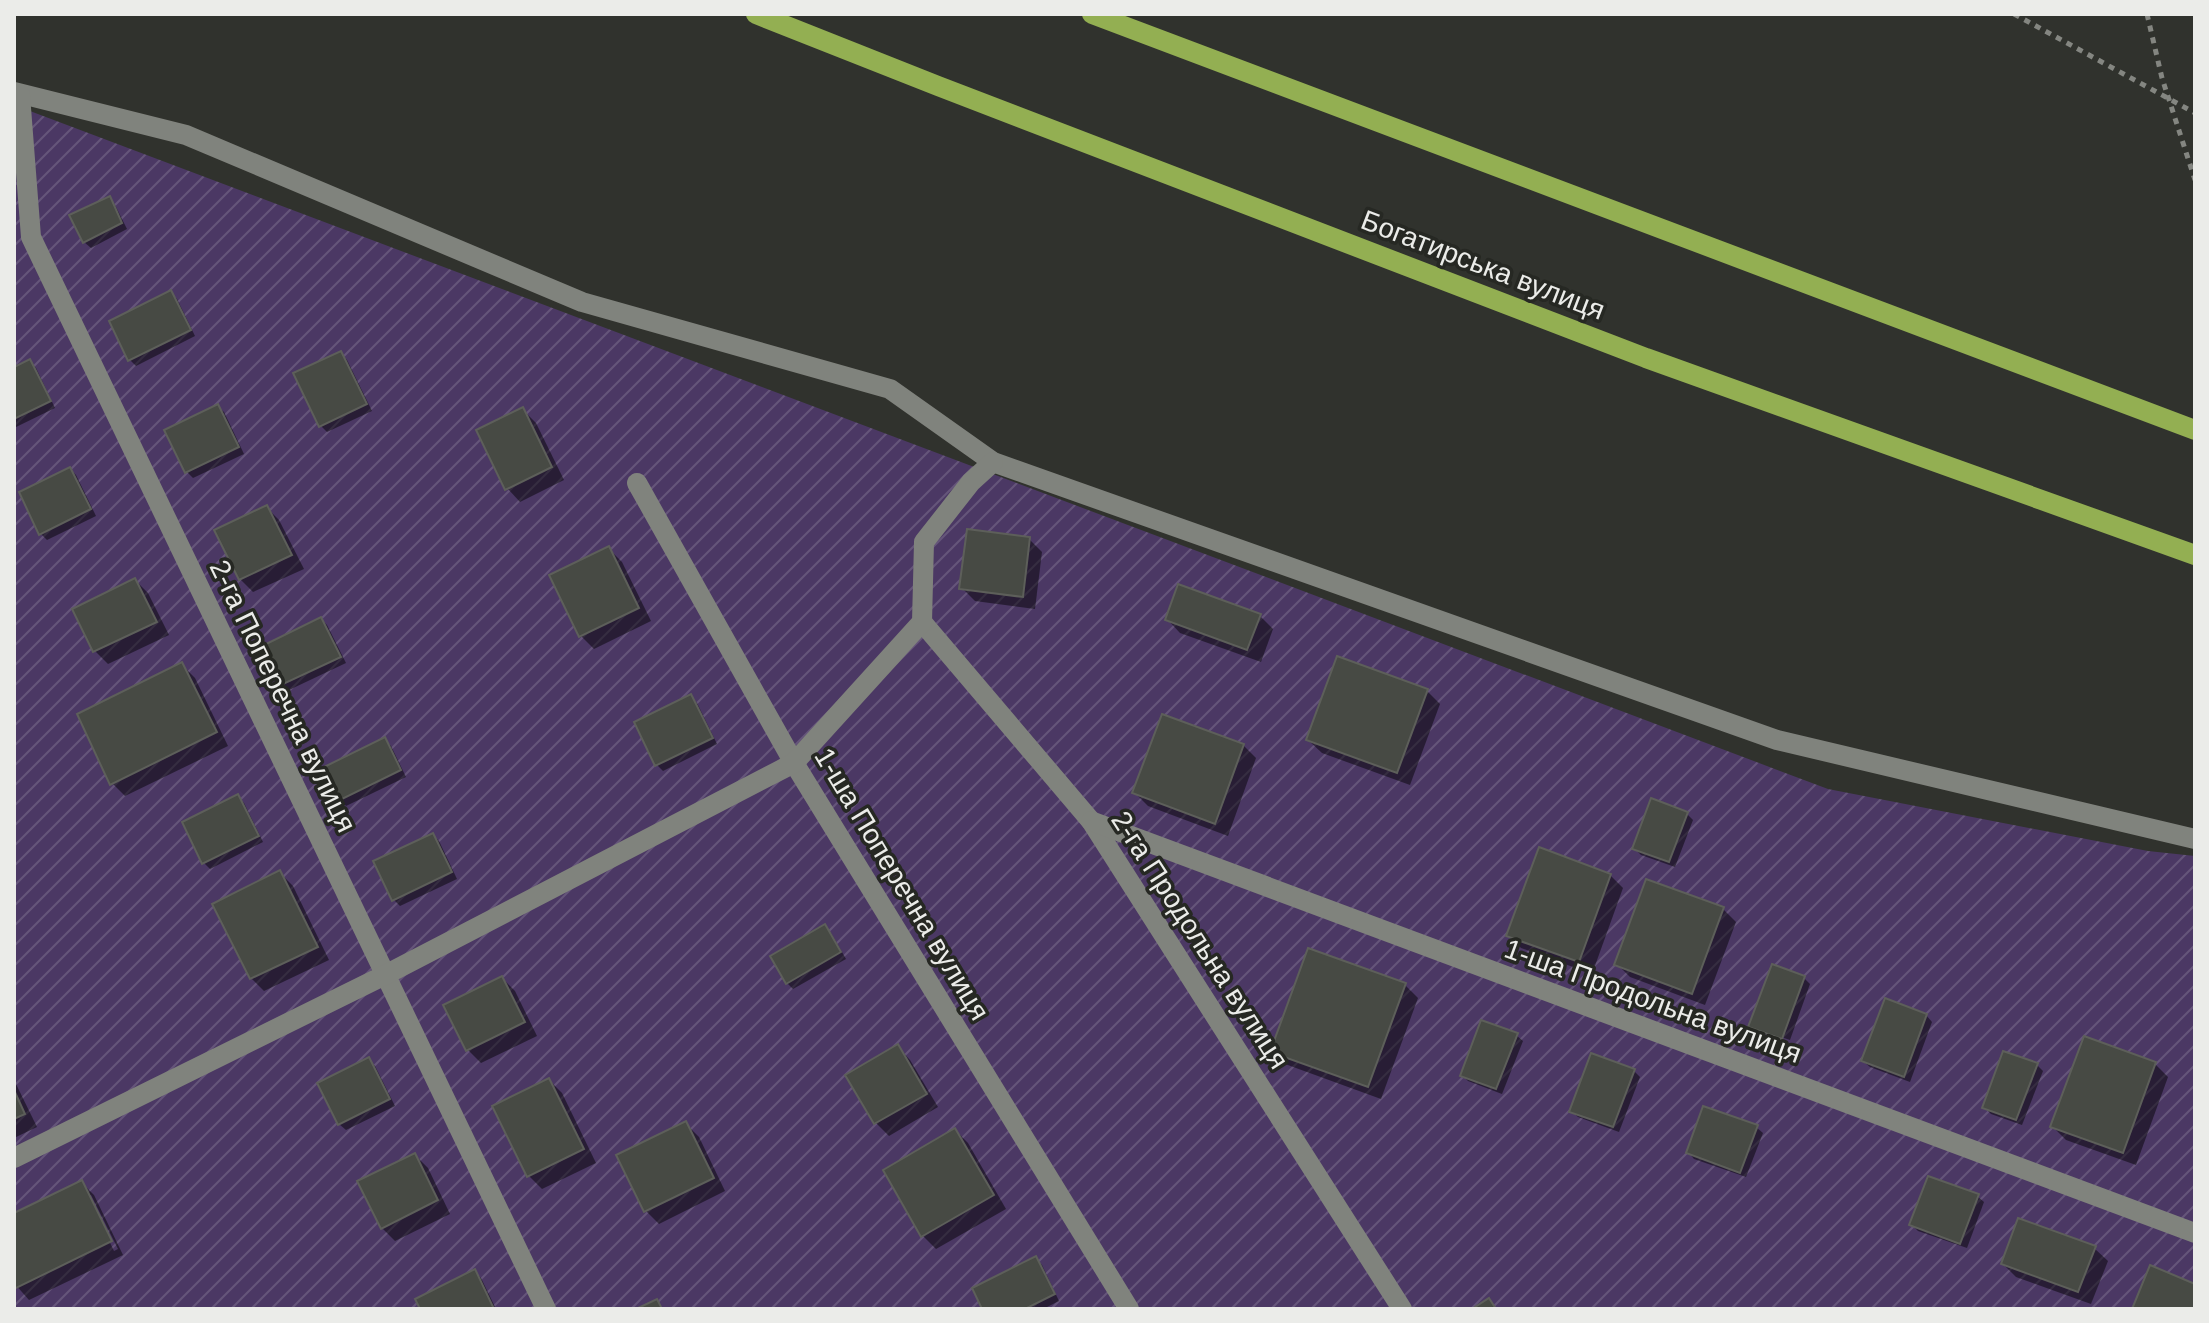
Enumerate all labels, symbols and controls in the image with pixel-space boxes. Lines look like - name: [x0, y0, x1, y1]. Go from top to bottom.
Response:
- street label: Богатирська вулиця: [1357, 204, 1609, 326]
- street label: 2-га Поперечна вулиця: [204, 555, 362, 837]
- street label: 1-ша Поперечна вулиця: [808, 742, 996, 1026]
- street label: 2-га Продольна вулиця: [1105, 806, 1295, 1074]
- street label: 1-ша Продольна вулиця: [1501, 933, 1805, 1069]

